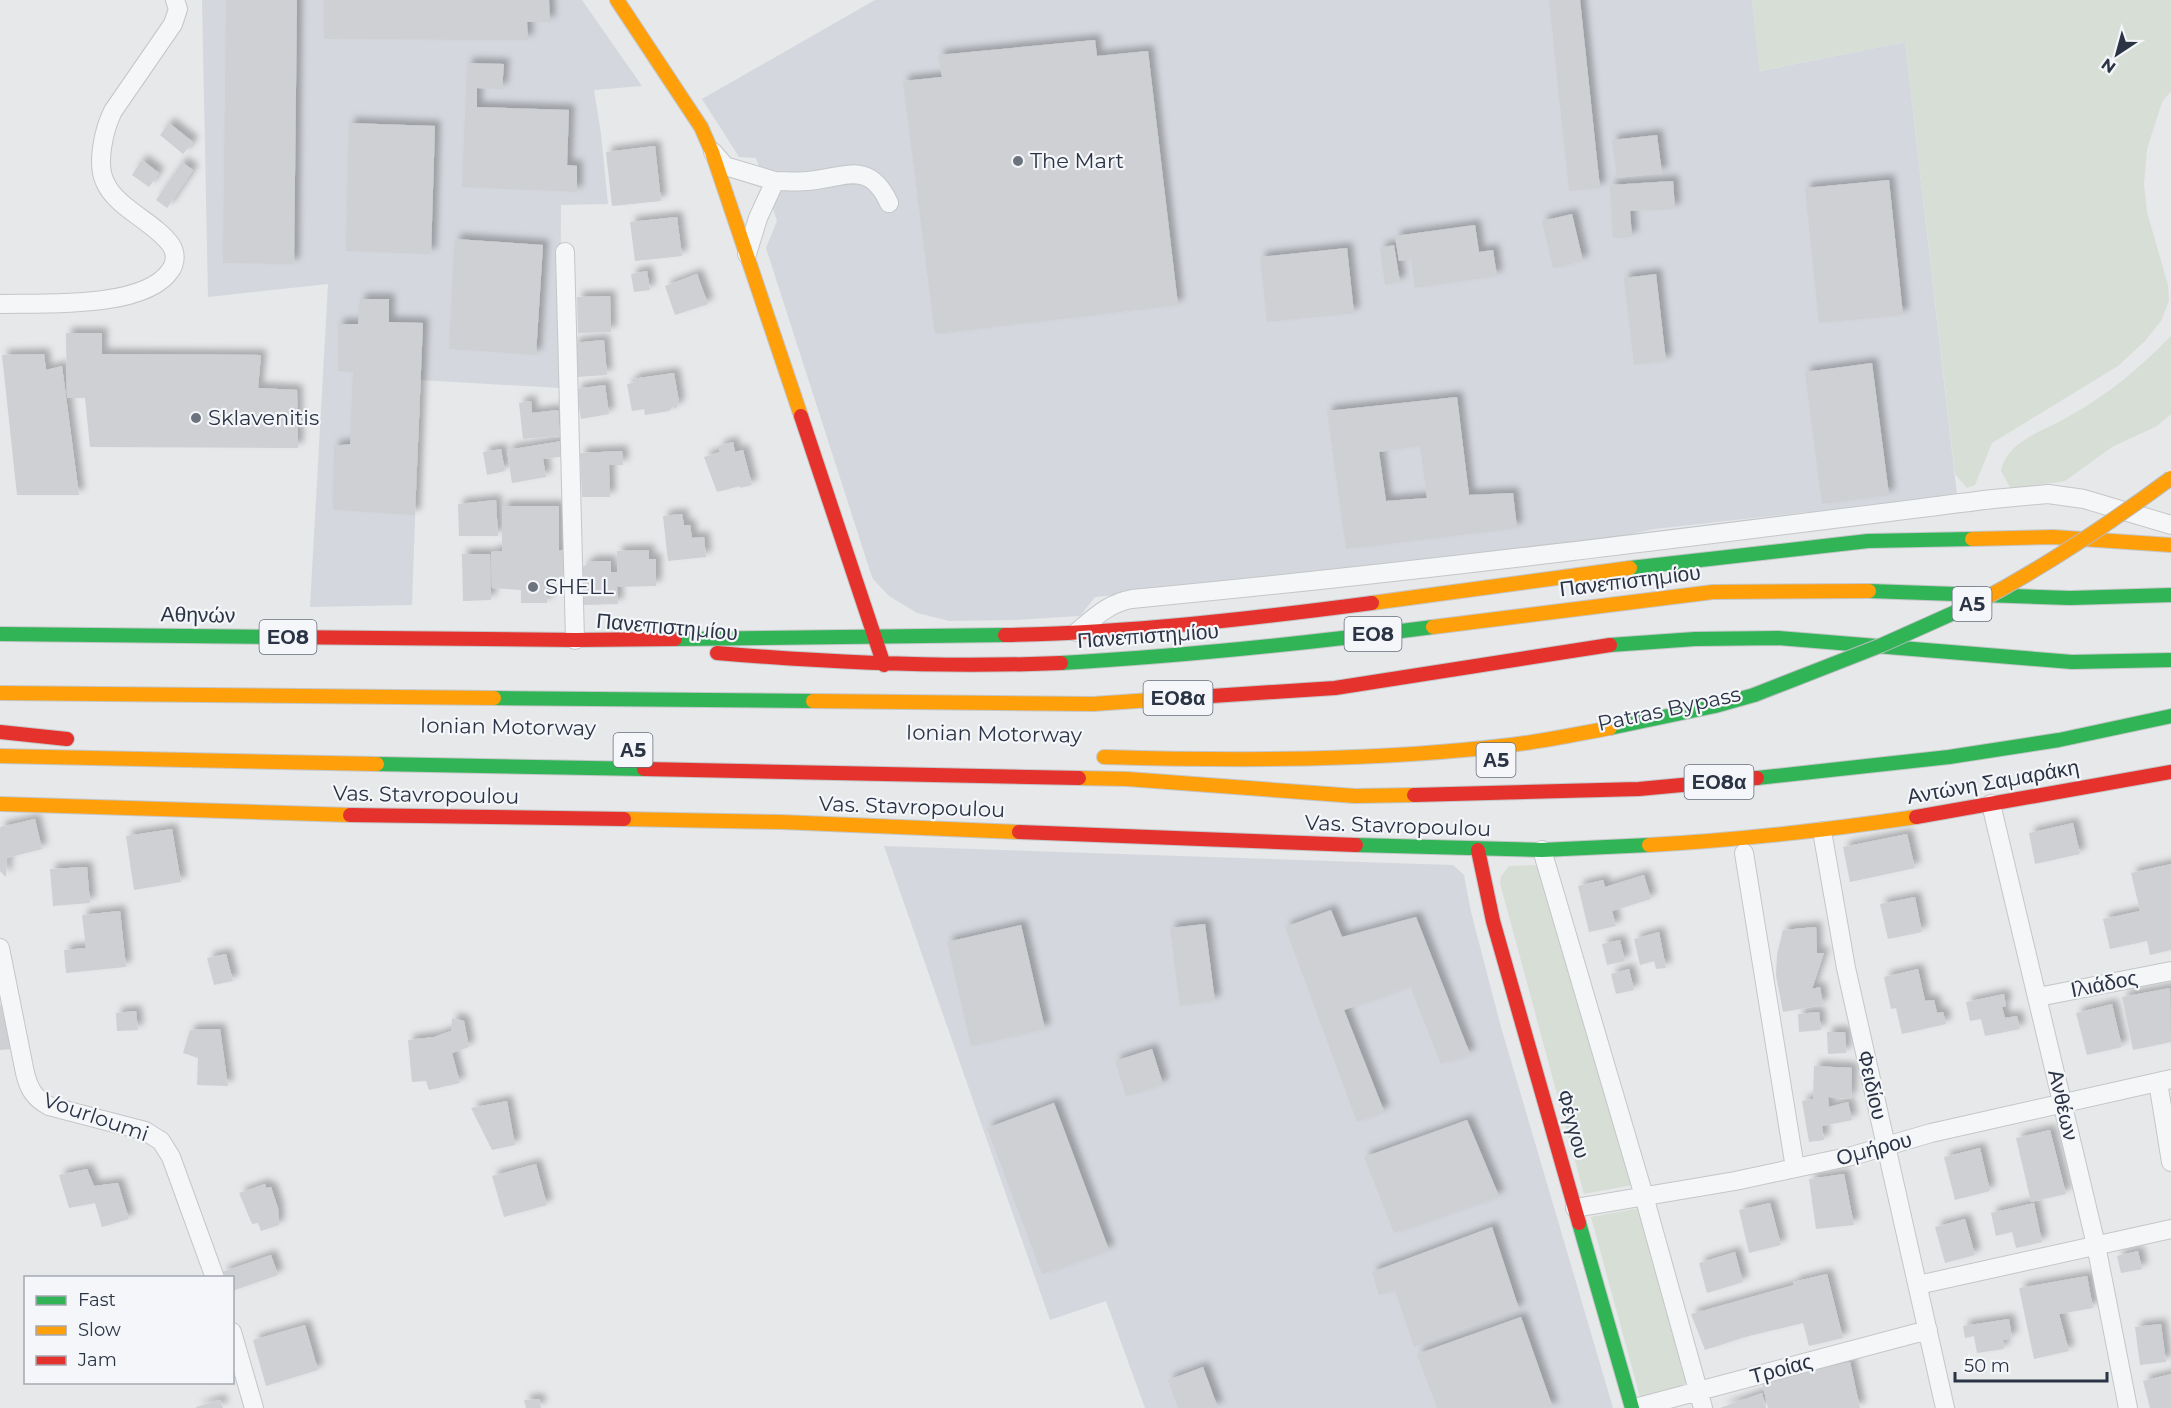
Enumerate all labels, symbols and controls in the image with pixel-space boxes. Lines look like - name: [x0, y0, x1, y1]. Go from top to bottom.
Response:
- north arrow: [2087, 24, 2147, 84]
- text: N: [2098, 54, 2119, 77]
- place label: The Mart: [1030, 148, 1124, 173]
- marker: The Mart: [1011, 154, 1025, 168]
- place label: Sklavenitis: [208, 405, 319, 430]
- marker: Sklavenitis: [189, 411, 203, 425]
- street label: Πανεπιστημίου: [1558, 559, 1702, 602]
- place label: SHELL: [545, 574, 614, 599]
- marker: SHELL: [526, 580, 540, 594]
- road number: Α5: [1952, 587, 1992, 621]
- street label: Αθηνών: [160, 601, 236, 628]
- street label: Πανεπιστημίου: [595, 608, 739, 645]
- road number: ΕΟ8: [1344, 617, 1402, 651]
- street label: Πανεπιστημίου: [1076, 618, 1220, 653]
- road number: ΕΟ8: [260, 620, 316, 654]
- road number: ΕΟ8α: [1144, 681, 1212, 715]
- street label: Patras Bypass: [1595, 681, 1743, 736]
- street label: Ionian Motorway: [420, 712, 597, 741]
- street label: Ionian Motorway: [906, 719, 1083, 748]
- road number: Α5: [614, 733, 652, 767]
- road number: Α5: [1476, 743, 1516, 777]
- street label: Αντώνη Σαμαράκη: [1905, 754, 2081, 809]
- road number: ΕΟ8α: [1684, 765, 1754, 799]
- street label: Vas. Stavropoulou: [333, 780, 519, 809]
- street label: Vas. Stavropoulou: [818, 791, 1006, 822]
- street label: Vas. Stavropoulou: [1304, 810, 1492, 841]
- street label: Ιλιάδος: [2068, 965, 2139, 1002]
- street label: Φειδίου: [1852, 1048, 1893, 1122]
- street label: Ανθέων: [2043, 1067, 2084, 1143]
- street label: Vourloumi: [40, 1087, 152, 1146]
- street label: Φέγγου: [1552, 1087, 1595, 1161]
- street label: Ομήρου: [1833, 1126, 1914, 1171]
- legend: [24, 1276, 234, 1384]
- text: Fast: [78, 1289, 116, 1311]
- text: Slow: [78, 1319, 121, 1341]
- scale bar: [1955, 1345, 2106, 1383]
- street label: Τροίας: [1747, 1348, 1815, 1389]
- text: Jam: [77, 1349, 117, 1371]
- text: 50 m: [1964, 1355, 2010, 1377]

